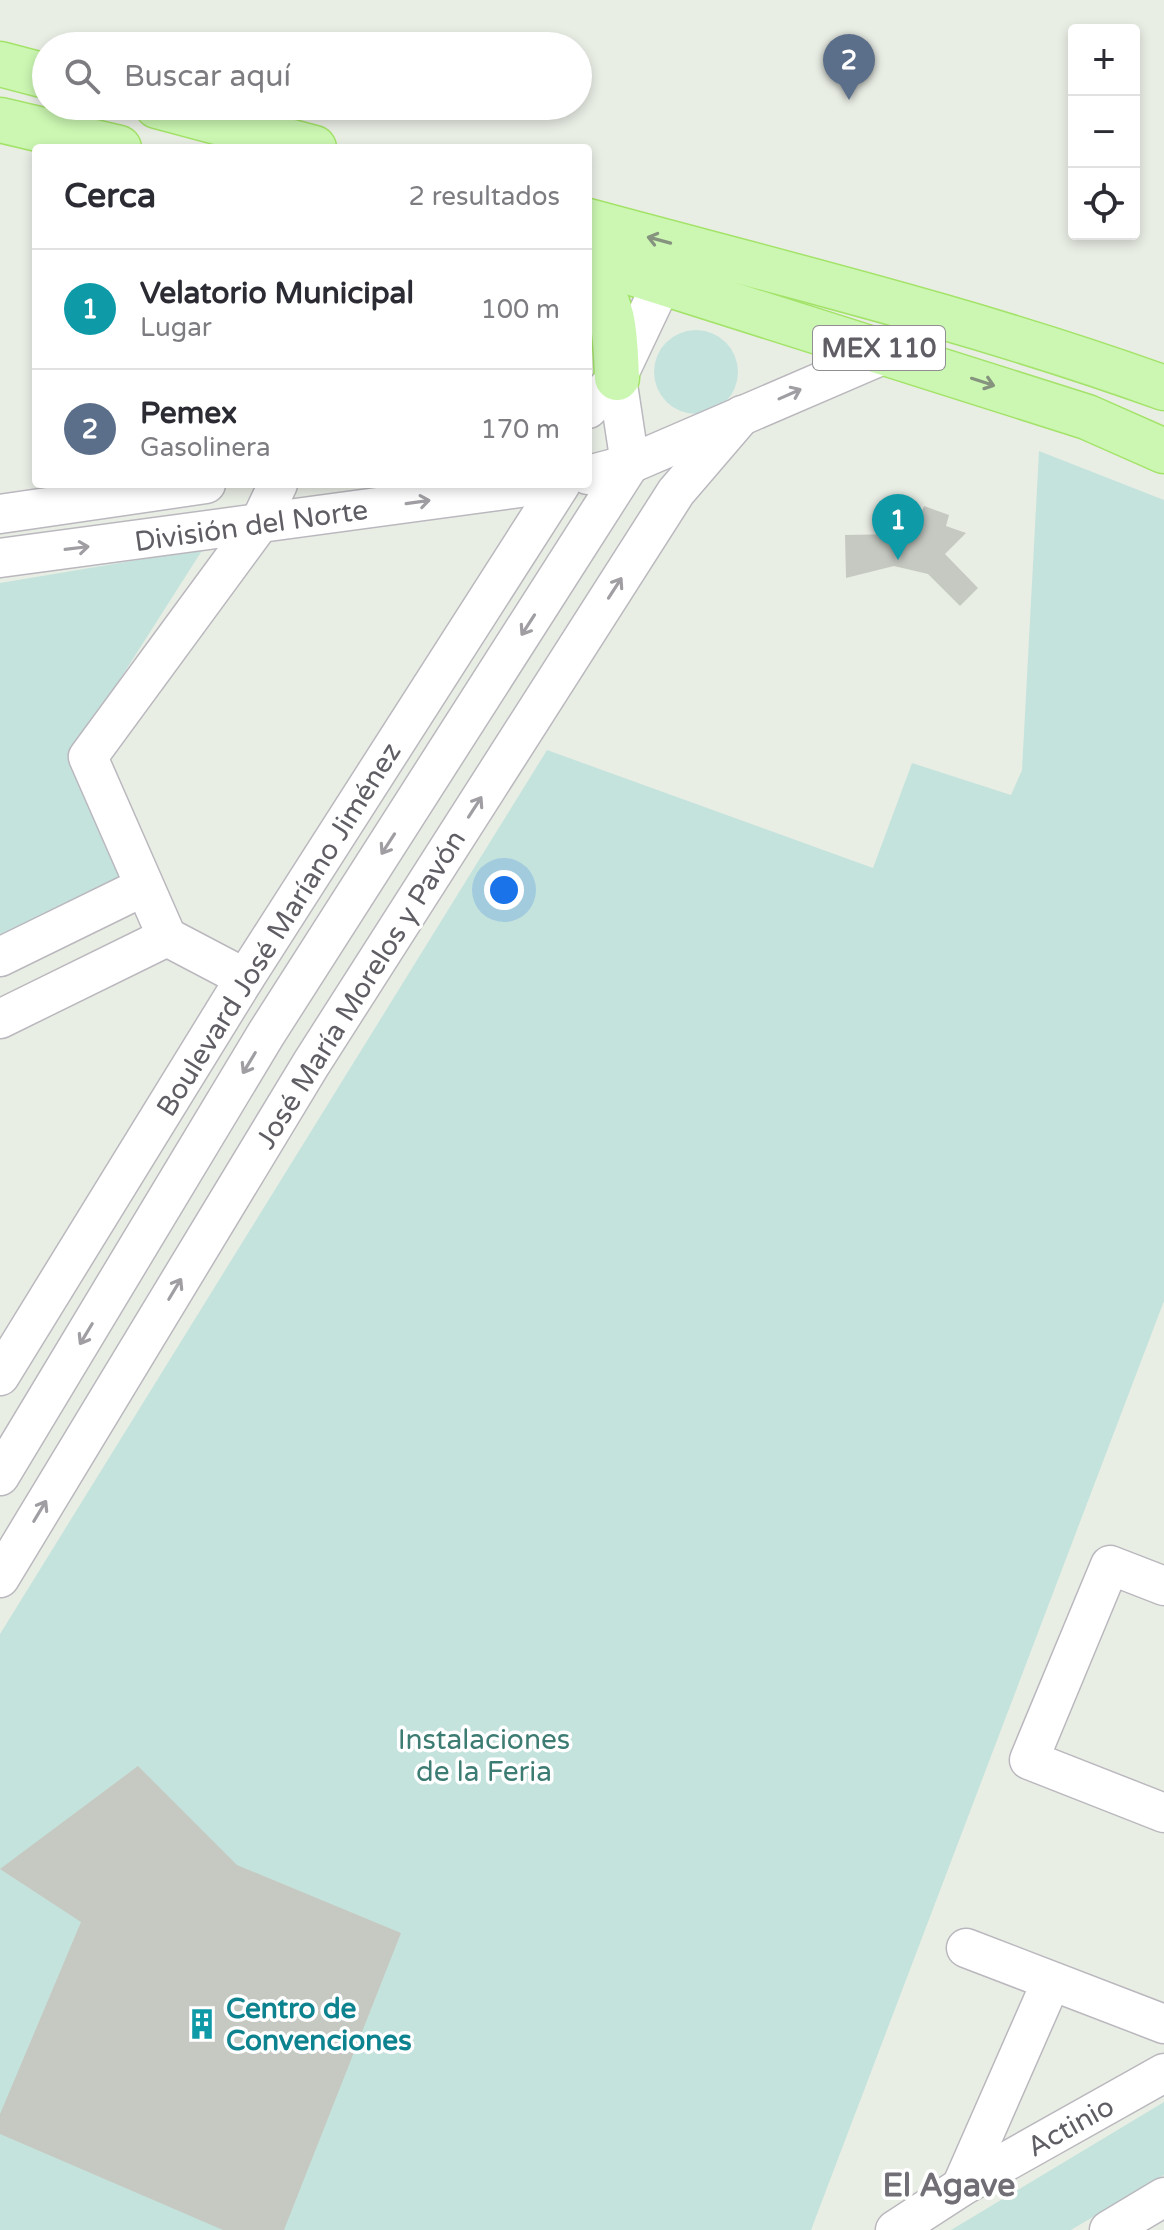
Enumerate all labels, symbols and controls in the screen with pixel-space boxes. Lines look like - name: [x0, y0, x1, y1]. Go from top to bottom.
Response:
- map controls: [1068, 24, 1140, 240]
- button: +: [1068, 24, 1140, 96]
- search box: [32, 32, 592, 120]
- pin: 2: [823, 34, 875, 100]
- icon: search: [60, 54, 104, 98]
- text: Buscar aquí: [124, 58, 291, 95]
- button: −: [1068, 96, 1140, 168]
- button: locate: [1068, 168, 1140, 240]
- text: Cerca: [64, 176, 156, 217]
- text: 2 resultados: [409, 181, 560, 212]
- one-way arrow: [647, 232, 673, 247]
- text: Velatorio Municipal: [140, 275, 414, 312]
- text: 1: [82, 294, 98, 325]
- text: 100 m: [480, 294, 560, 325]
- text: Lugar: [140, 312, 212, 343]
- road number: MEX 110: [813, 326, 945, 370]
- one-way arrow: [970, 376, 995, 391]
- one-way arrow: [778, 386, 802, 401]
- text: Pemex: [140, 395, 237, 432]
- text: 2: [82, 414, 98, 445]
- text: 170 m: [480, 414, 560, 445]
- text: Gasolinera: [140, 432, 271, 463]
- street label: División del Norte: [132, 493, 370, 559]
- one-way arrow: [405, 494, 430, 509]
- pin: 1: [872, 494, 924, 560]
- one-way arrow: [64, 540, 89, 555]
- one-way arrow: [608, 577, 624, 600]
- one-way arrow: [519, 613, 536, 635]
- street label: Boulevard José Maríano Jiménez: [149, 736, 408, 1123]
- one-way arrow: [468, 796, 484, 819]
- street label: José María Morelos y Pavón: [249, 824, 473, 1155]
- one-way arrow: [380, 832, 396, 855]
- your location: [484, 870, 524, 910]
- one-way arrow: [241, 1051, 257, 1074]
- one-way arrow: [167, 1278, 183, 1301]
- one-way arrow: [77, 1322, 93, 1345]
- one-way arrow: [33, 1500, 49, 1523]
- park label: Instalaciones de la Feria: [398, 1723, 570, 1789]
- place label: Centro de Convenciones: [226, 1992, 412, 2058]
- building icon: Centro de Convenciones: [185, 2007, 219, 2041]
- street label: Actinio: [1021, 2089, 1120, 2165]
- district label: El Agave: [883, 2167, 1015, 2205]

